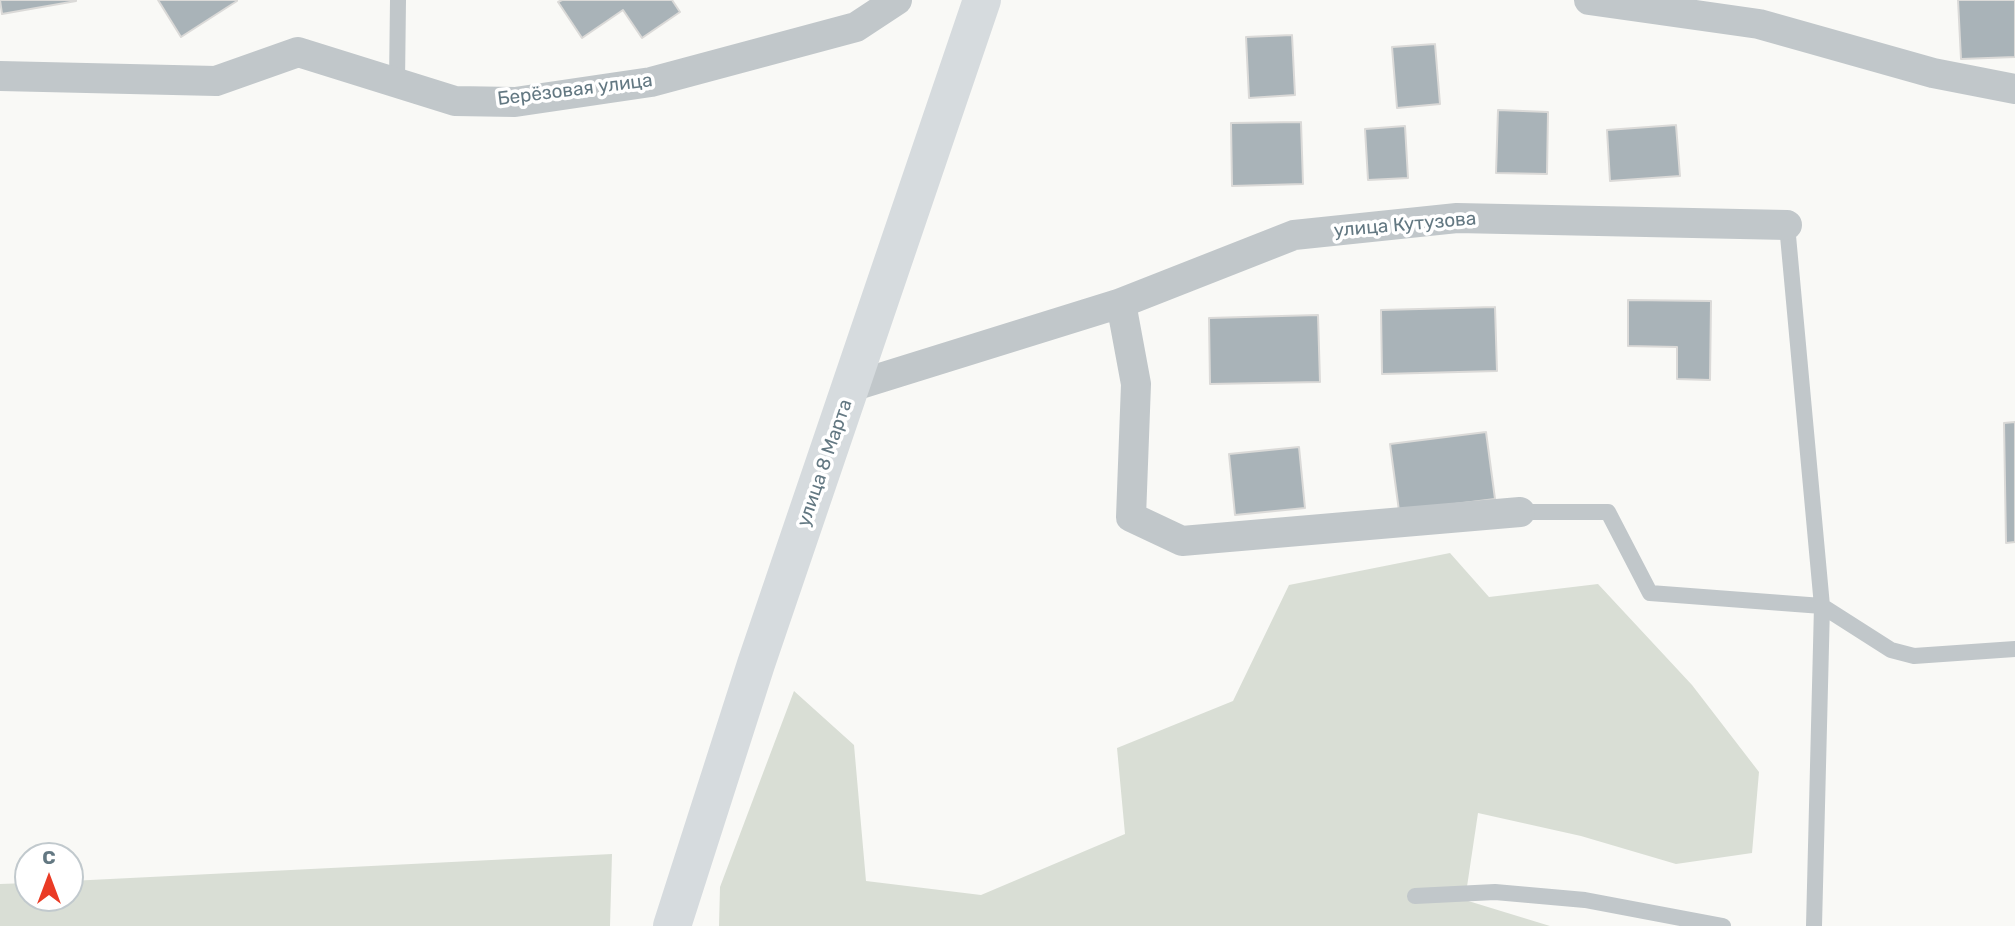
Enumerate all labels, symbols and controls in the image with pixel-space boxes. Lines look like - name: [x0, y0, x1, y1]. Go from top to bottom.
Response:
- street label: Берёзовая улица: [496, 69, 654, 111]
- street label: улица Кутузова: [1333, 207, 1477, 243]
- street label: улица 8 Марта: [793, 396, 857, 530]
- north arrow: [14, 842, 84, 912]
- text: С: [42, 846, 56, 869]

